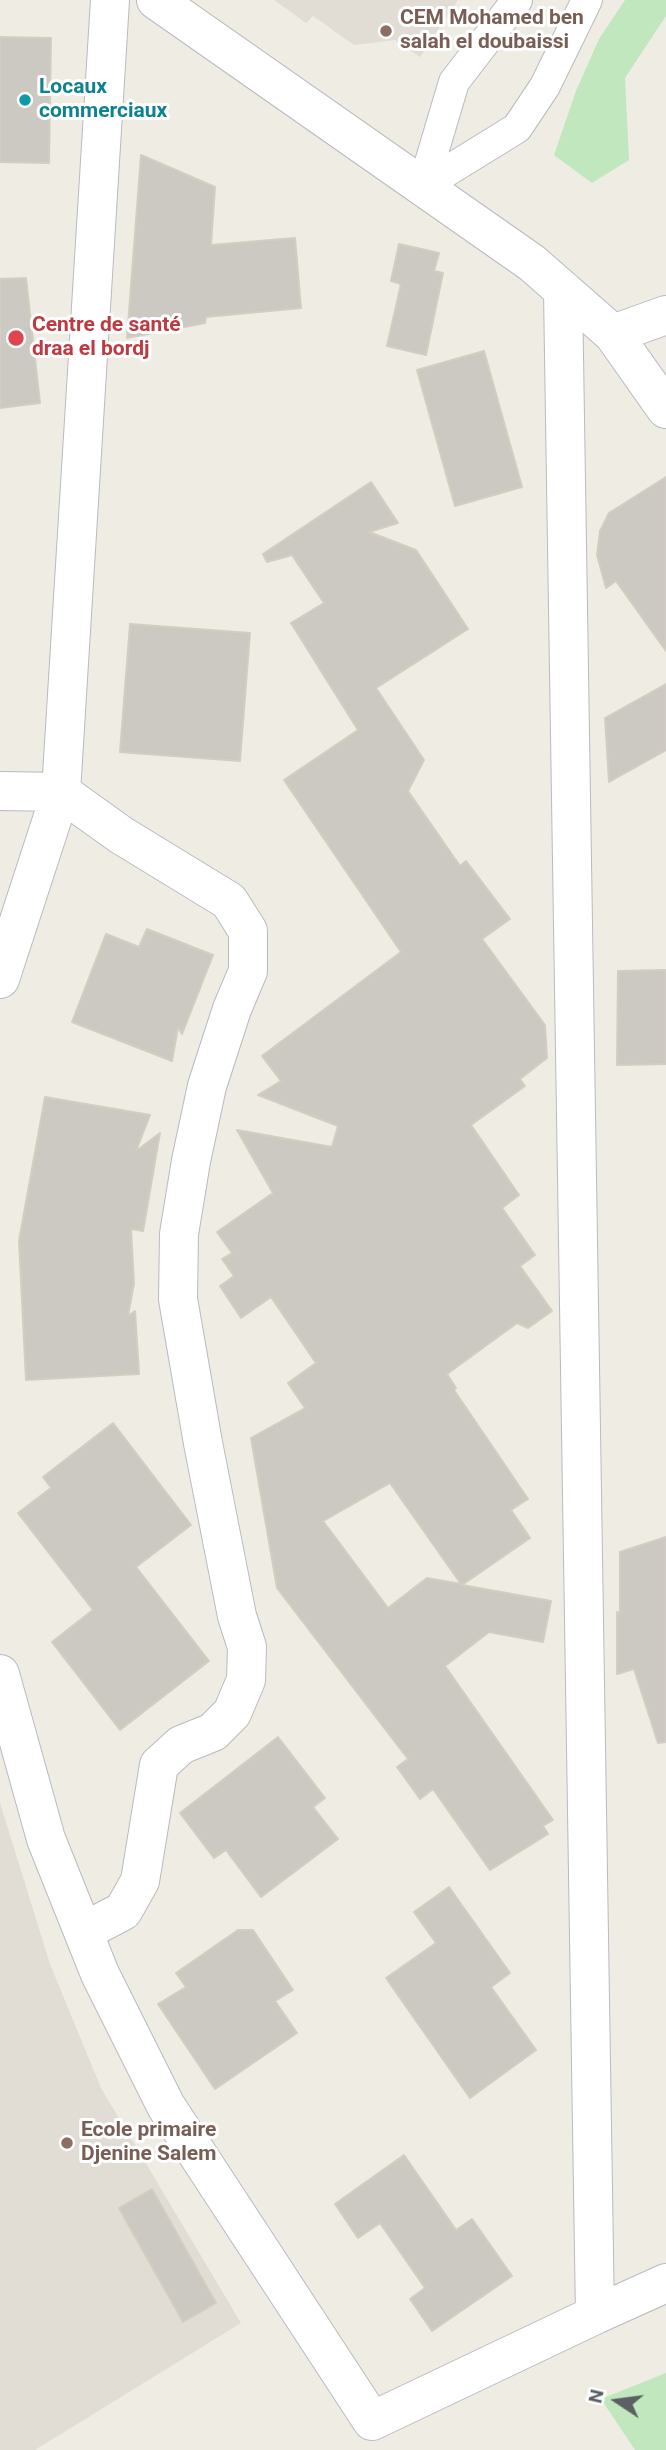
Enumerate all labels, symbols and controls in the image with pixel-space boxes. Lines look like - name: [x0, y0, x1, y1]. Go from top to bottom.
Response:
- place label: CEM Mohamed ben salah el doubaissi: [400, 6, 584, 56]
- marker: CEM Mohamed ben salah el doubaissi: [378, 23, 394, 39]
- place label: Locaux commerciaux: [39, 75, 167, 125]
- marker: Locaux commerciaux: [17, 92, 33, 108]
- place label: Centre de santé draa el bordj: [32, 313, 181, 363]
- marker: Centre de santé draa el bordj: [6, 328, 26, 348]
- place label: Ecole primaire Djenine Salem: [81, 2118, 216, 2168]
- marker: Ecole primaire Djenine Salem: [59, 2135, 75, 2151]
- north arrow: [582, 2366, 652, 2436]
- text: N: [583, 2387, 609, 2405]

